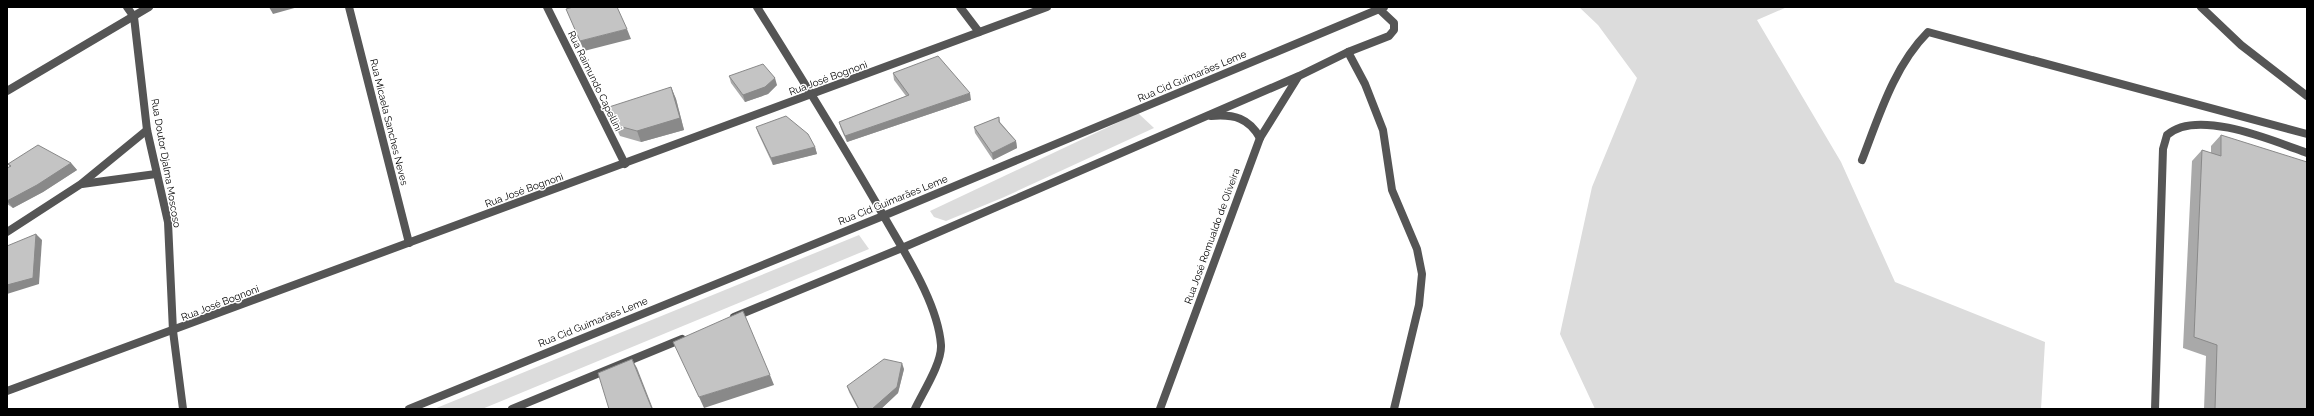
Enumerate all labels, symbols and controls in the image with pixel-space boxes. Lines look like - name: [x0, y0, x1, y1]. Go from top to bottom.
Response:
- street label: Rua Raimundo Capellini: [566, 29, 624, 133]
- street label: Rua Cid Guimarães Leme: [1136, 48, 1248, 104]
- street label: Rua Micaela Sanches Neves: [368, 58, 410, 187]
- street label: Rua José Bognoni: [787, 59, 869, 97]
- street label: Rua Doutor Djalma Moscoso: [149, 98, 183, 228]
- street label: Rua José Romualdo de Oliveira: [1182, 167, 1242, 305]
- street label: Rua José Bognoni: [483, 171, 565, 209]
- street label: Rua Cid Guimarães Leme: [837, 173, 949, 227]
- street label: Rua José Bognoni: [179, 283, 261, 323]
- street label: Rua Cid Guimarães Leme: [537, 295, 649, 349]

